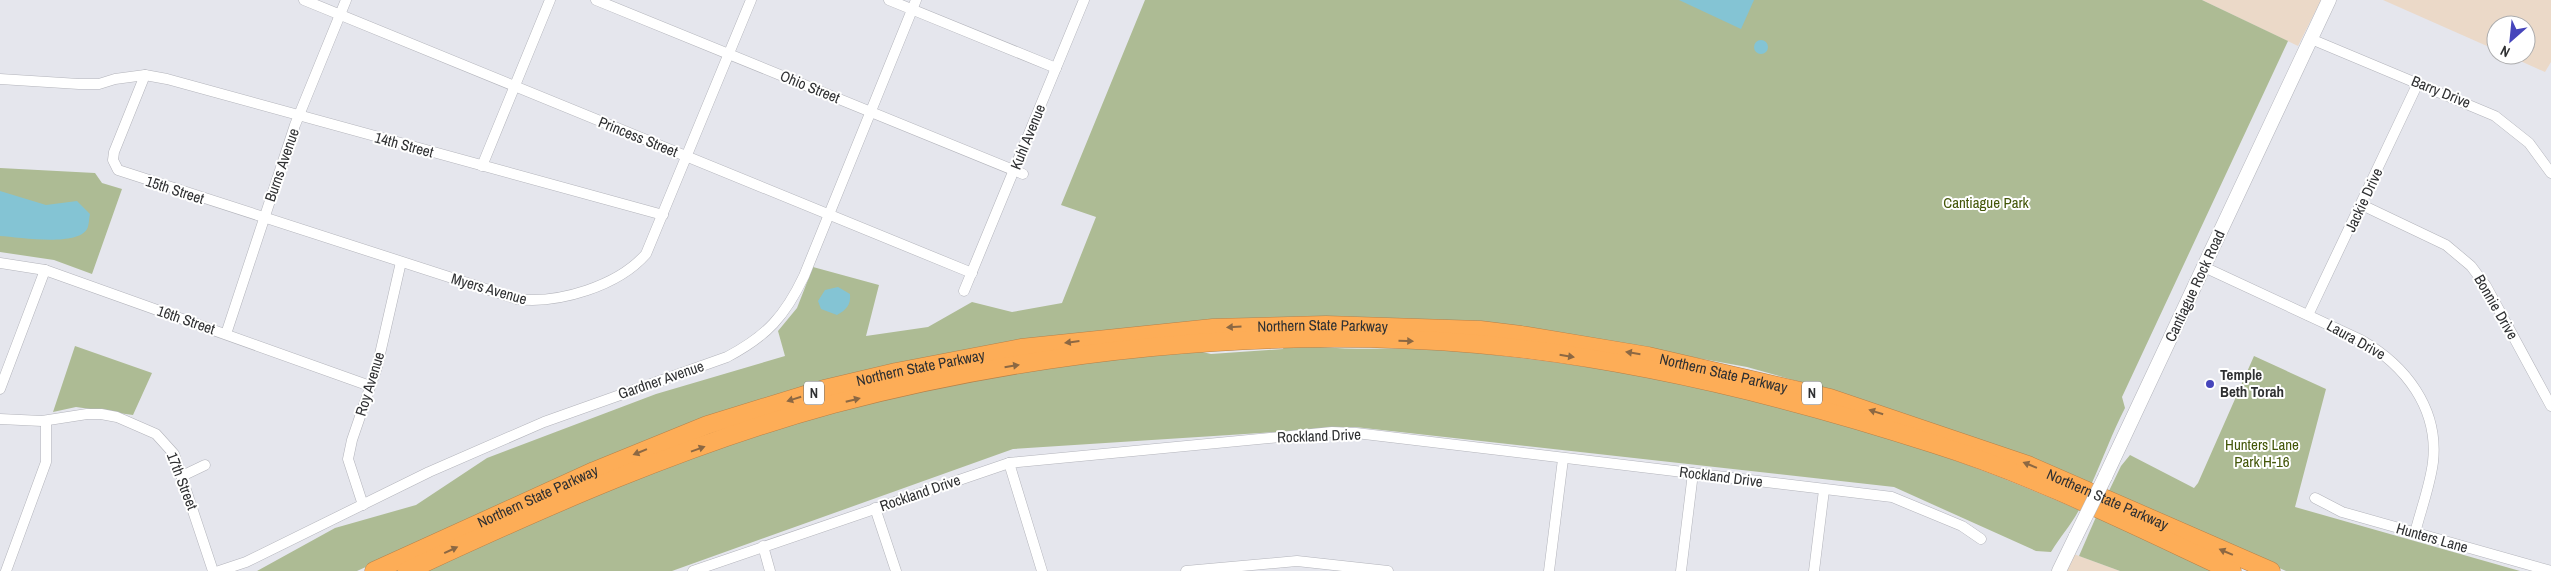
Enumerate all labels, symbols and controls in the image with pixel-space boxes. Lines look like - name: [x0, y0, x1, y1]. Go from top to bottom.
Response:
- north arrow: [2486, 15, 2536, 65]
- text: N: [2497, 42, 2513, 61]
- street label: Ohio Street: [777, 65, 844, 108]
- street label: Barry Drive: [2408, 70, 2474, 113]
- street label: Kuhl Avenue: [1005, 101, 1050, 173]
- street label: Princess Street: [595, 111, 682, 162]
- street label: Burns Avenue: [259, 125, 304, 204]
- street label: 14th Street: [372, 127, 436, 163]
- street label: Jackie Drive: [2340, 164, 2388, 235]
- street label: 15th Street: [143, 170, 208, 209]
- park label: Cantiague Park: [1943, 192, 2030, 213]
- street label: Cantiague Rock Road: [2159, 227, 2230, 345]
- street label: Myers Avenue: [449, 268, 530, 309]
- street label: Bonnie Drive: [2469, 270, 2524, 343]
- street label: 16th Street: [154, 300, 219, 339]
- street label: Northern State Parkway: [1257, 314, 1389, 337]
- street label: Laura Drive: [2323, 315, 2390, 364]
- one-way arrow: [1226, 324, 1242, 332]
- one-way arrow: [1398, 337, 1414, 345]
- one-way arrow: [1064, 338, 1080, 346]
- street label: Northern State Parkway: [854, 344, 987, 391]
- street label: Northern State Parkway: [1658, 348, 1790, 398]
- street label: Roy Avenue: [350, 349, 389, 419]
- one-way arrow: [1625, 349, 1641, 357]
- one-way arrow: [1560, 353, 1576, 361]
- street label: Gardner Avenue: [615, 355, 707, 404]
- one-way arrow: [1004, 362, 1020, 370]
- place label: Temple Beth Torah: [2220, 364, 2284, 402]
- marker: Temple Beth Torah: [2204, 378, 2216, 390]
- road number: N: [804, 382, 824, 404]
- road number: N: [1802, 382, 1822, 404]
- one-way arrow: [786, 395, 801, 403]
- one-way arrow: [845, 396, 860, 404]
- one-way arrow: [1868, 408, 1883, 416]
- street label: Rockland Drive: [1277, 424, 1362, 447]
- park label: Hunters Lane Park H-16: [2225, 434, 2299, 472]
- one-way arrow: [691, 444, 705, 452]
- one-way arrow: [632, 448, 647, 456]
- street label: 17th Street: [162, 449, 203, 513]
- street label: Northern State Parkway: [474, 459, 602, 533]
- street label: Rockland Drive: [1678, 461, 1764, 492]
- one-way arrow: [2022, 461, 2037, 469]
- street label: Northern State Parkway: [2044, 463, 2173, 535]
- street label: Rockland Drive: [877, 469, 963, 516]
- street label: Hunters Lane: [2394, 517, 2471, 558]
- one-way arrow: [444, 546, 458, 554]
- one-way arrow: [2219, 548, 2233, 556]

